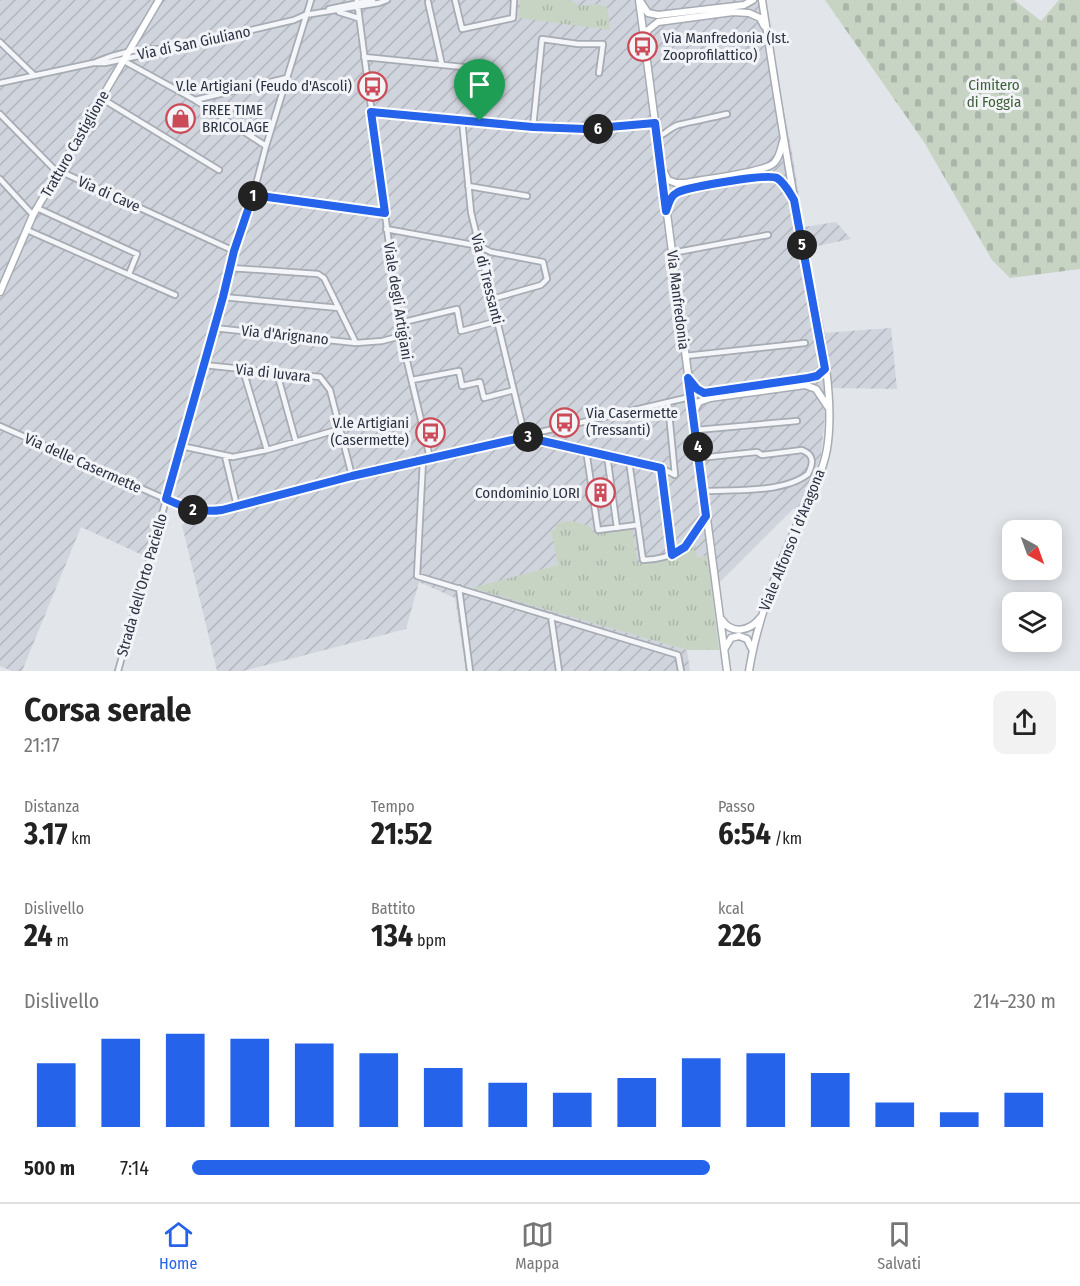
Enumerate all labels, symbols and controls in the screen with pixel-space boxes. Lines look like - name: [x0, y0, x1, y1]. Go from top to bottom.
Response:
- street label: Via di San Giuliano: [136, 22, 252, 64]
- place label: Via Manfredonia (Ist. Zooprofilattico): [663, 29, 789, 64]
- bus stop icon: Via Manfredonia (Ist. Zooprofilattico): [626, 31, 658, 63]
- pin: [454, 59, 505, 121]
- icon: arrive: [463, 68, 496, 101]
- bus stop icon: V.le Artigiani (Feudo d'Ascoli): [357, 70, 389, 102]
- park label: Cimitero di Foggia: [967, 76, 1021, 111]
- place label: V.le Artigiani (Feudo d'Ascoli): [176, 77, 352, 95]
- street label: Tratturo Castiglione: [37, 87, 113, 201]
- place label: FREE TIME BRICOLAGE: [202, 101, 269, 136]
- shop icon: FREE TIME BRICOLAGE: [165, 103, 197, 135]
- pin: 6: [583, 114, 613, 144]
- text: 6: [594, 119, 602, 138]
- street label: Via di Cave: [75, 172, 143, 216]
- pin: 1: [238, 181, 268, 211]
- text: 1: [250, 186, 256, 205]
- pin: 5: [787, 230, 817, 260]
- street label: Via di Tressanti: [467, 232, 507, 326]
- text: 5: [798, 235, 806, 254]
- street label: Viale degli Artigiani: [380, 241, 416, 361]
- street label: Via Manfredonia: [663, 249, 693, 351]
- street label: Via d'Arignano: [240, 321, 330, 349]
- street label: Via di Iuvara: [235, 360, 311, 386]
- place label: Via Casermette (Tressanti): [586, 404, 678, 439]
- bus stop icon: Via Casermette (Tressanti): [549, 406, 581, 438]
- place label: V.le Artigiani (Casermette): [330, 414, 409, 449]
- bus stop icon: V.le Artigiani (Casermette): [414, 416, 446, 448]
- pin: 3: [513, 422, 543, 452]
- text: 3: [524, 427, 532, 446]
- street label: Via delle Casermette: [22, 429, 144, 497]
- pin: 4: [683, 432, 713, 462]
- text: 4: [694, 437, 702, 456]
- street label: Viale Alfonso I d'Aragona: [755, 467, 829, 613]
- building icon: Condominio LORI: [585, 477, 617, 509]
- place label: Condominio LORI: [475, 484, 580, 502]
- pin: 2: [178, 495, 208, 525]
- text: 2: [189, 500, 197, 519]
- street label: Strada dell'Orto Paciello: [113, 511, 171, 659]
- north arrow: [1002, 520, 1062, 580]
- map controls: [1002, 520, 1062, 652]
- button: layers: [1002, 592, 1062, 652]
- text: Corsa serale: [24, 690, 192, 730]
- button: share: [993, 691, 1056, 754]
- text: 21:17: [24, 733, 60, 757]
- text: Distanza: [24, 797, 80, 816]
- text: Tempo: [371, 797, 415, 816]
- text: Passo: [718, 797, 755, 816]
- text: 3.17: [24, 816, 68, 852]
- text: 21:52: [371, 816, 432, 852]
- text: 6:54: [718, 816, 771, 852]
- text: km: [68, 829, 91, 848]
- text: /km: [771, 829, 802, 848]
- text: Dislivello: [24, 899, 84, 918]
- text: Battito: [371, 899, 416, 918]
- text: kcal: [718, 899, 744, 918]
- text: 24: [24, 918, 53, 954]
- text: 134: [371, 918, 413, 954]
- text: 226: [718, 918, 761, 954]
- text: m: [53, 931, 69, 950]
- text: bpm: [413, 931, 446, 950]
- text: Dislivello: [24, 989, 99, 1013]
- text: 214–230 m: [974, 989, 1056, 1013]
- text: 500 m: [24, 1156, 75, 1180]
- text: 7:14: [120, 1156, 149, 1180]
- tab: Home: [159, 1218, 197, 1273]
- tab: Mappa: [515, 1218, 559, 1273]
- tab: Salvati: [877, 1218, 921, 1273]

